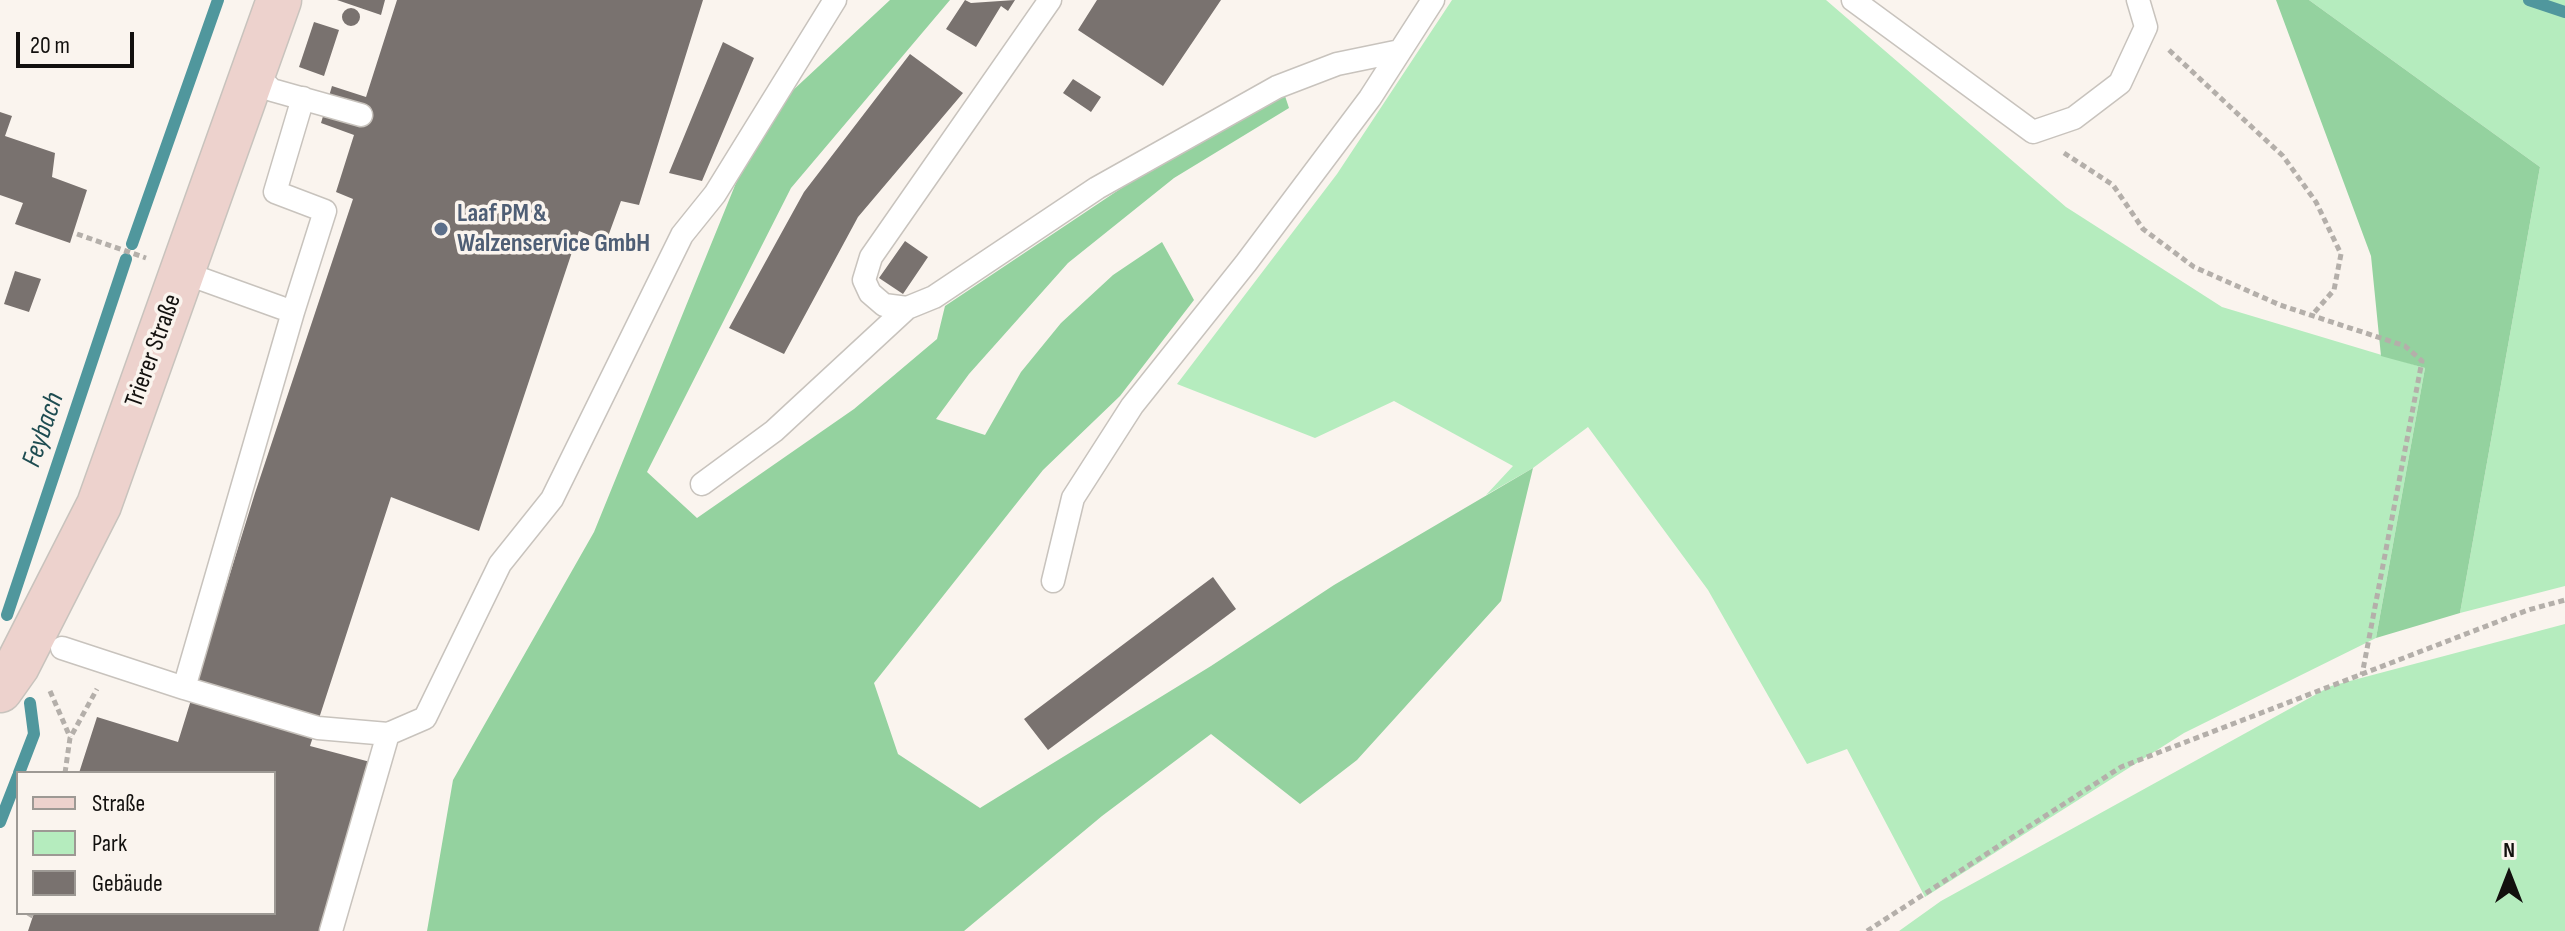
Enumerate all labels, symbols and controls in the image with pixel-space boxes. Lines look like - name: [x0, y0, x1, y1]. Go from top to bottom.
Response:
- scale bar: [20, 16, 138, 66]
- text: 20 m: [30, 31, 70, 60]
- place label: Laaf PM & Walzenservice GmbH: [457, 198, 650, 260]
- marker: Laaf PM & Walzenservice GmbH: [432, 220, 450, 238]
- street label: Trierer Straße: [119, 290, 189, 412]
- water label: Feybach: [16, 388, 72, 472]
- legend: [16, 771, 276, 915]
- text: Straße: [92, 789, 145, 818]
- text: Park: [92, 829, 127, 858]
- north arrow: [2469, 835, 2549, 915]
- text: N: [2503, 837, 2515, 864]
- text: Gebäude: [92, 869, 163, 898]

